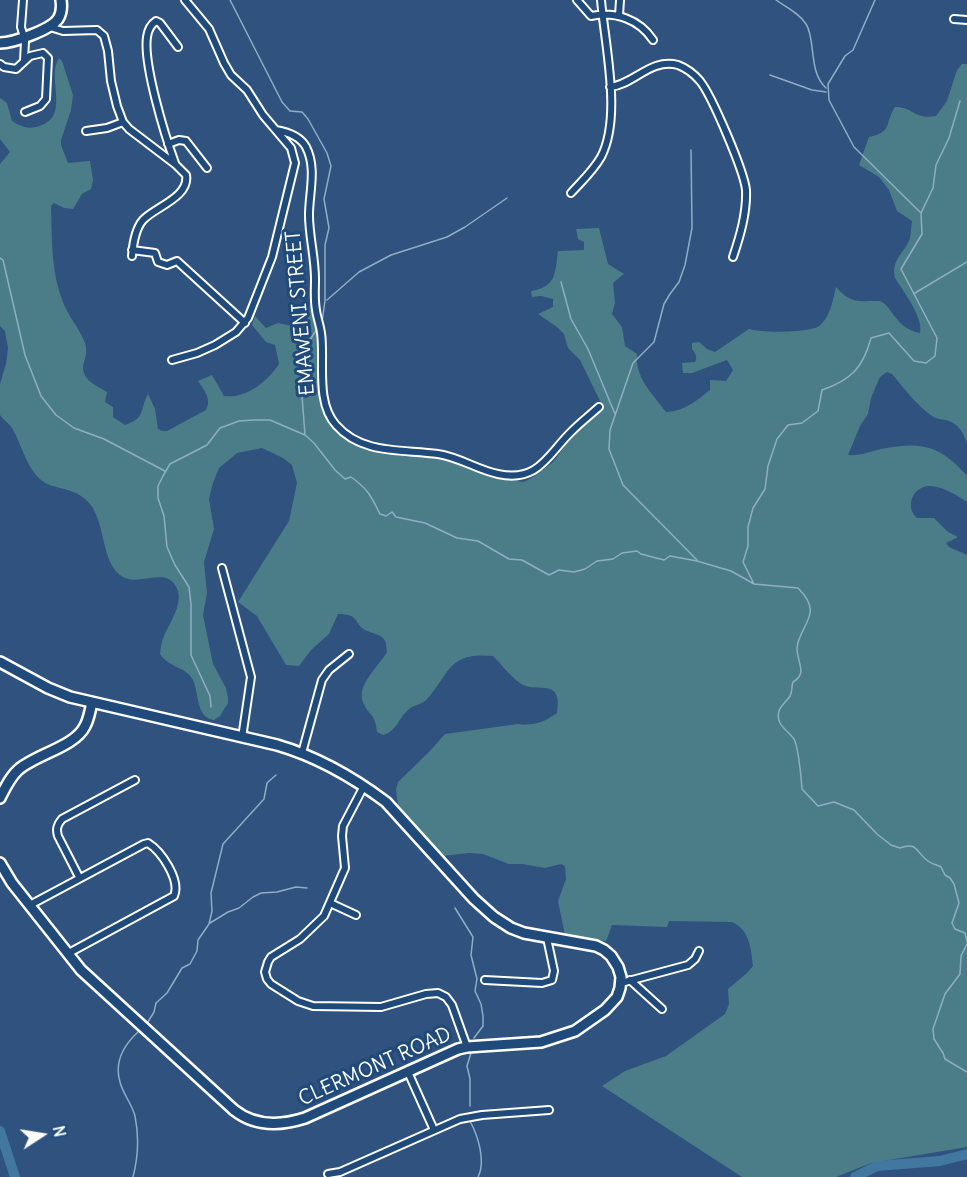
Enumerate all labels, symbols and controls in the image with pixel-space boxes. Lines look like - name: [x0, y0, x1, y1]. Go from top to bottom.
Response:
- street label: EMAWENI STREET: [282, 229, 320, 397]
- street label: CLERMONT ROAD: [295, 1023, 455, 1111]
- north arrow: [12, 1105, 72, 1165]
- text: N: [49, 1124, 71, 1139]

